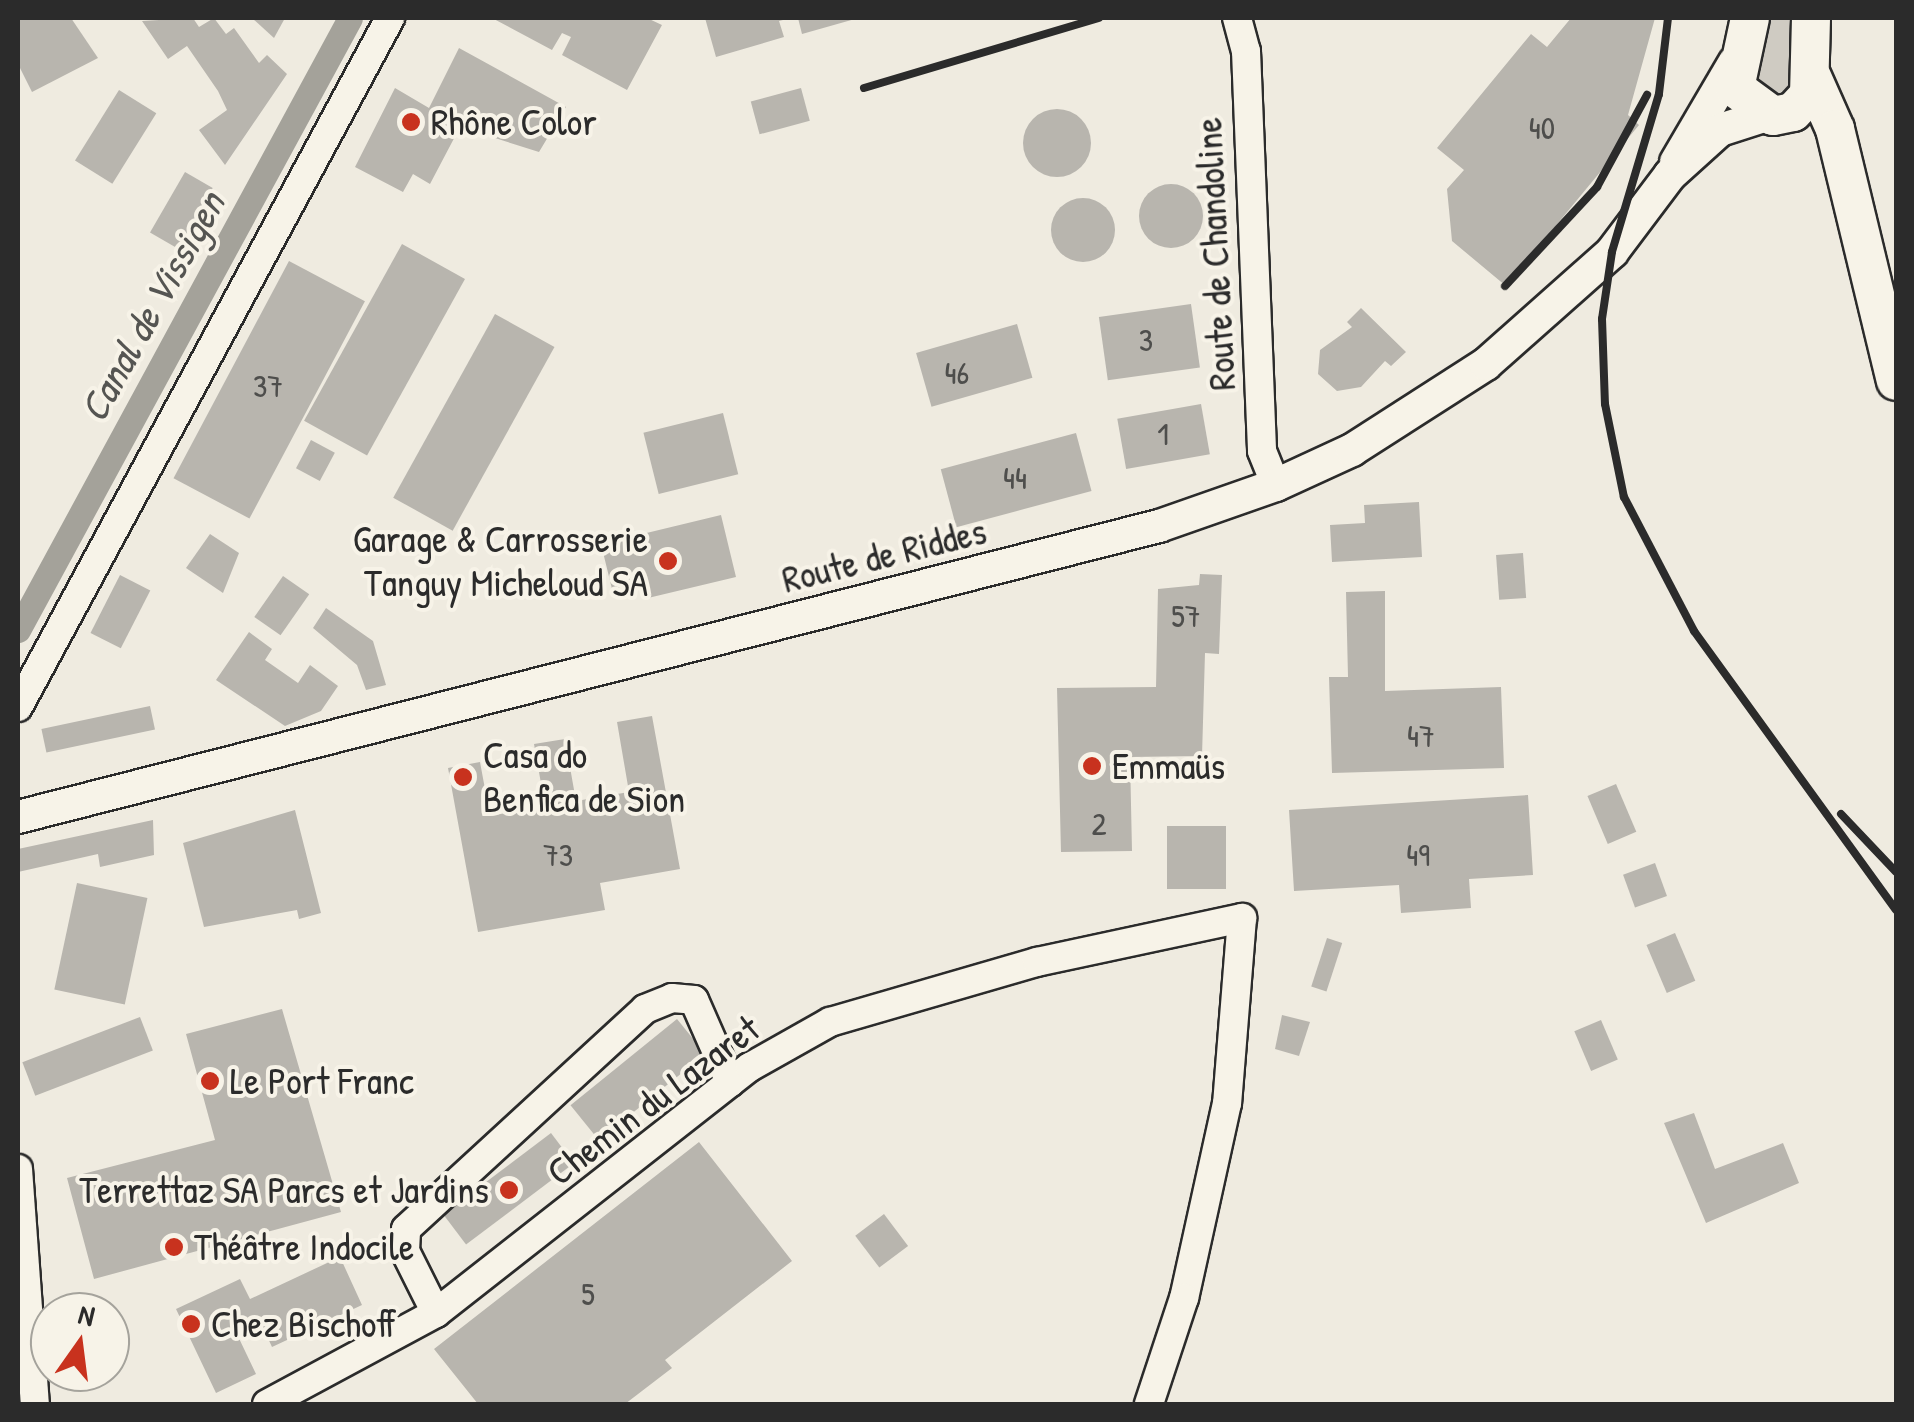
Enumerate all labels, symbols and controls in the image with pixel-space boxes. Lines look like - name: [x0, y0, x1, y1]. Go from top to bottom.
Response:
- place label: Rhône Color: [431, 99, 597, 145]
- house number: 40: [1529, 109, 1555, 147]
- marker: Rhône Color: [400, 111, 422, 133]
- street label: Route de Chandoline: [1185, 116, 1245, 392]
- water label: Canal de Vissigen: [68, 183, 234, 429]
- house number: 3: [1139, 321, 1153, 359]
- house number: 46: [945, 354, 969, 392]
- house number: 37: [253, 367, 283, 405]
- house number: 1: [1157, 415, 1169, 453]
- house number: 44: [1003, 459, 1027, 497]
- street label: Route de Riddes: [777, 508, 991, 602]
- place label: Garage & Carrosserie Tanguy Micheloud SA: [353, 516, 648, 606]
- marker: Garage & Carrosserie Tanguy Micheloud SA: [657, 550, 679, 572]
- house number: 57: [1171, 597, 1201, 635]
- house number: 47: [1407, 717, 1435, 755]
- place label: Casa do Benfica de Sion: [483, 732, 685, 822]
- place label: Emmaüs: [1112, 743, 1225, 789]
- marker: Emmaüs: [1081, 755, 1103, 777]
- marker: Casa do Benfica de Sion: [452, 766, 474, 788]
- house number: 2: [1092, 805, 1106, 843]
- house number: 73: [543, 836, 573, 874]
- house number: 49: [1406, 836, 1430, 874]
- street label: Chemin du Lazaret: [538, 1005, 768, 1195]
- place label: Le Port Franc: [230, 1058, 414, 1104]
- marker: Le Port Franc: [199, 1070, 221, 1092]
- place label: Terrettaz SA Parcs et Jardins: [79, 1167, 489, 1213]
- marker: Terrettaz SA Parcs et Jardins: [498, 1179, 520, 1201]
- place label: Théâtre Indocile: [194, 1224, 414, 1270]
- marker: Théâtre Indocile: [163, 1236, 185, 1258]
- house number: 5: [581, 1275, 595, 1313]
- north arrow: [30, 1292, 130, 1392]
- text: N: [75, 1295, 99, 1335]
- place label: Chez Bischoff: [211, 1301, 396, 1347]
- marker: Chez Bischoff: [180, 1313, 202, 1335]

